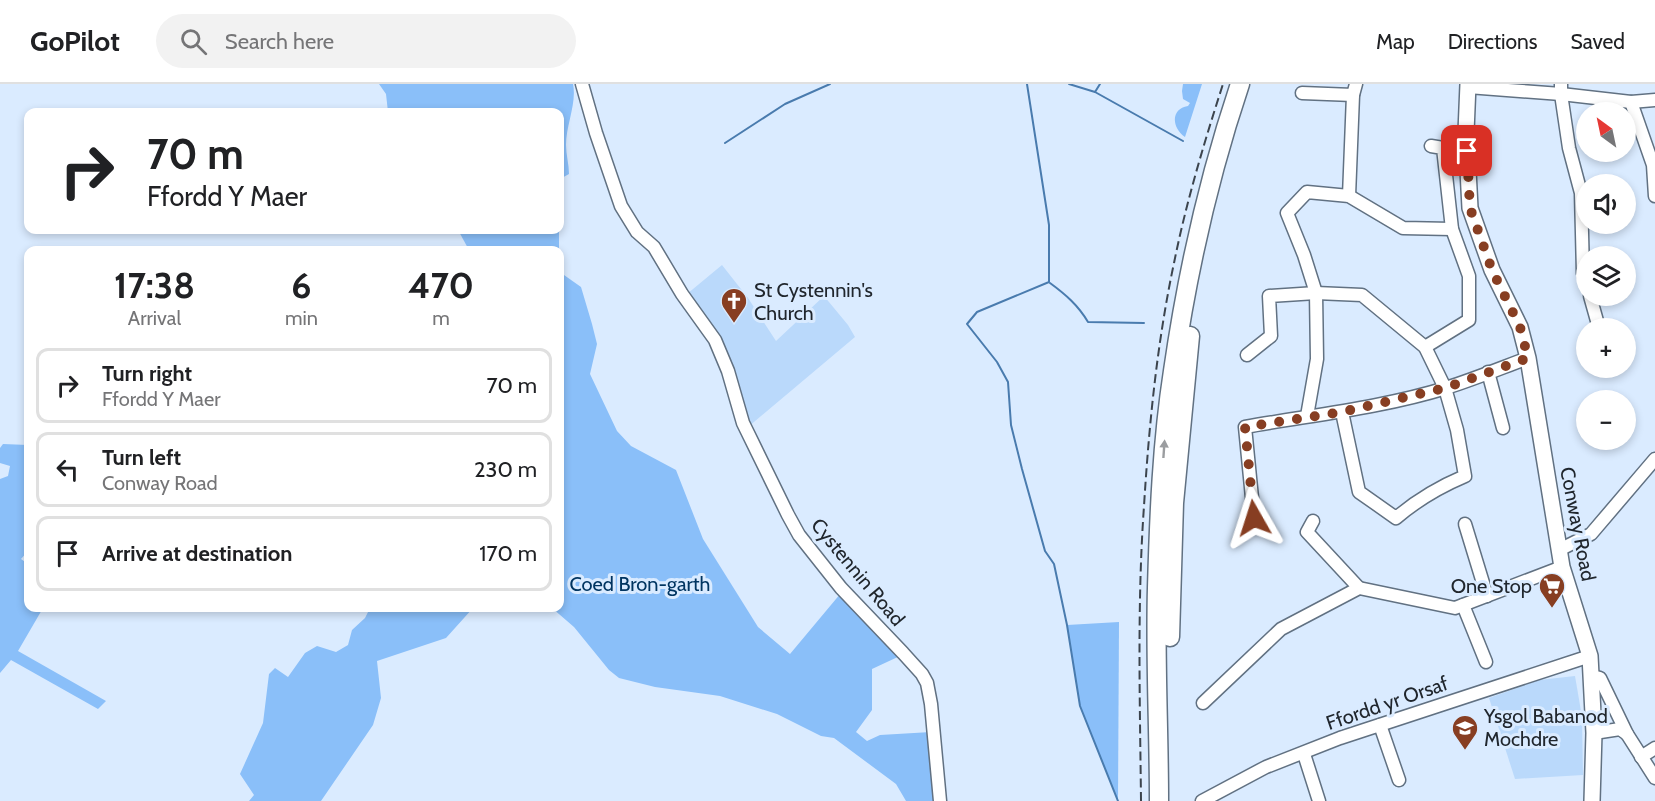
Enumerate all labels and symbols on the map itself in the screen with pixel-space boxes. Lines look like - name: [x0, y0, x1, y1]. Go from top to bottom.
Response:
- north arrow: [1576, 102, 1636, 162]
- pin: [1441, 125, 1492, 176]
- place label: St Cystennin's Church: [754, 278, 873, 325]
- church icon: St Cystennin's Church: [719, 286, 749, 324]
- one-way arrow: [1160, 439, 1169, 458]
- street label: Conway Road: [1555, 465, 1601, 583]
- position arrow: [1222, 486, 1286, 550]
- street label: Cystennin Road: [806, 513, 910, 631]
- supermarket icon: One Stop: [1537, 571, 1567, 609]
- park label: Coed Bron-garth: [570, 572, 710, 596]
- place label: One Stop: [1451, 574, 1532, 598]
- street label: Ffordd yr Orsaf: [1323, 671, 1451, 735]
- place label: Ysgol Babanod Mochdre: [1483, 704, 1608, 751]
- school or university icon: Ysgol Babanod Mochdre: [1450, 713, 1480, 751]

